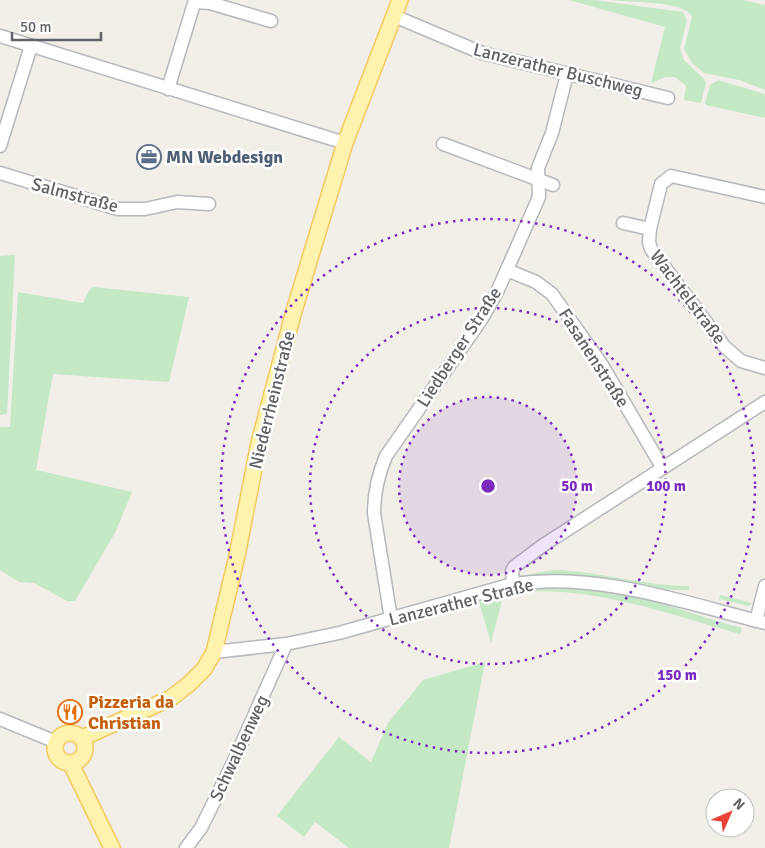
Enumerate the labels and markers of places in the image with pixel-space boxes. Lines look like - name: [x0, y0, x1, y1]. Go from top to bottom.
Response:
- office icon: MN Webdesign: [136, 144, 162, 170]
- place label: MN Webdesign: [166, 146, 283, 168]
- centre of rings: [479, 477, 497, 495]
- place label: Pizzeria da Christian: [88, 691, 174, 734]
- restaurant icon: Pizzeria da Christian: [57, 699, 83, 725]

